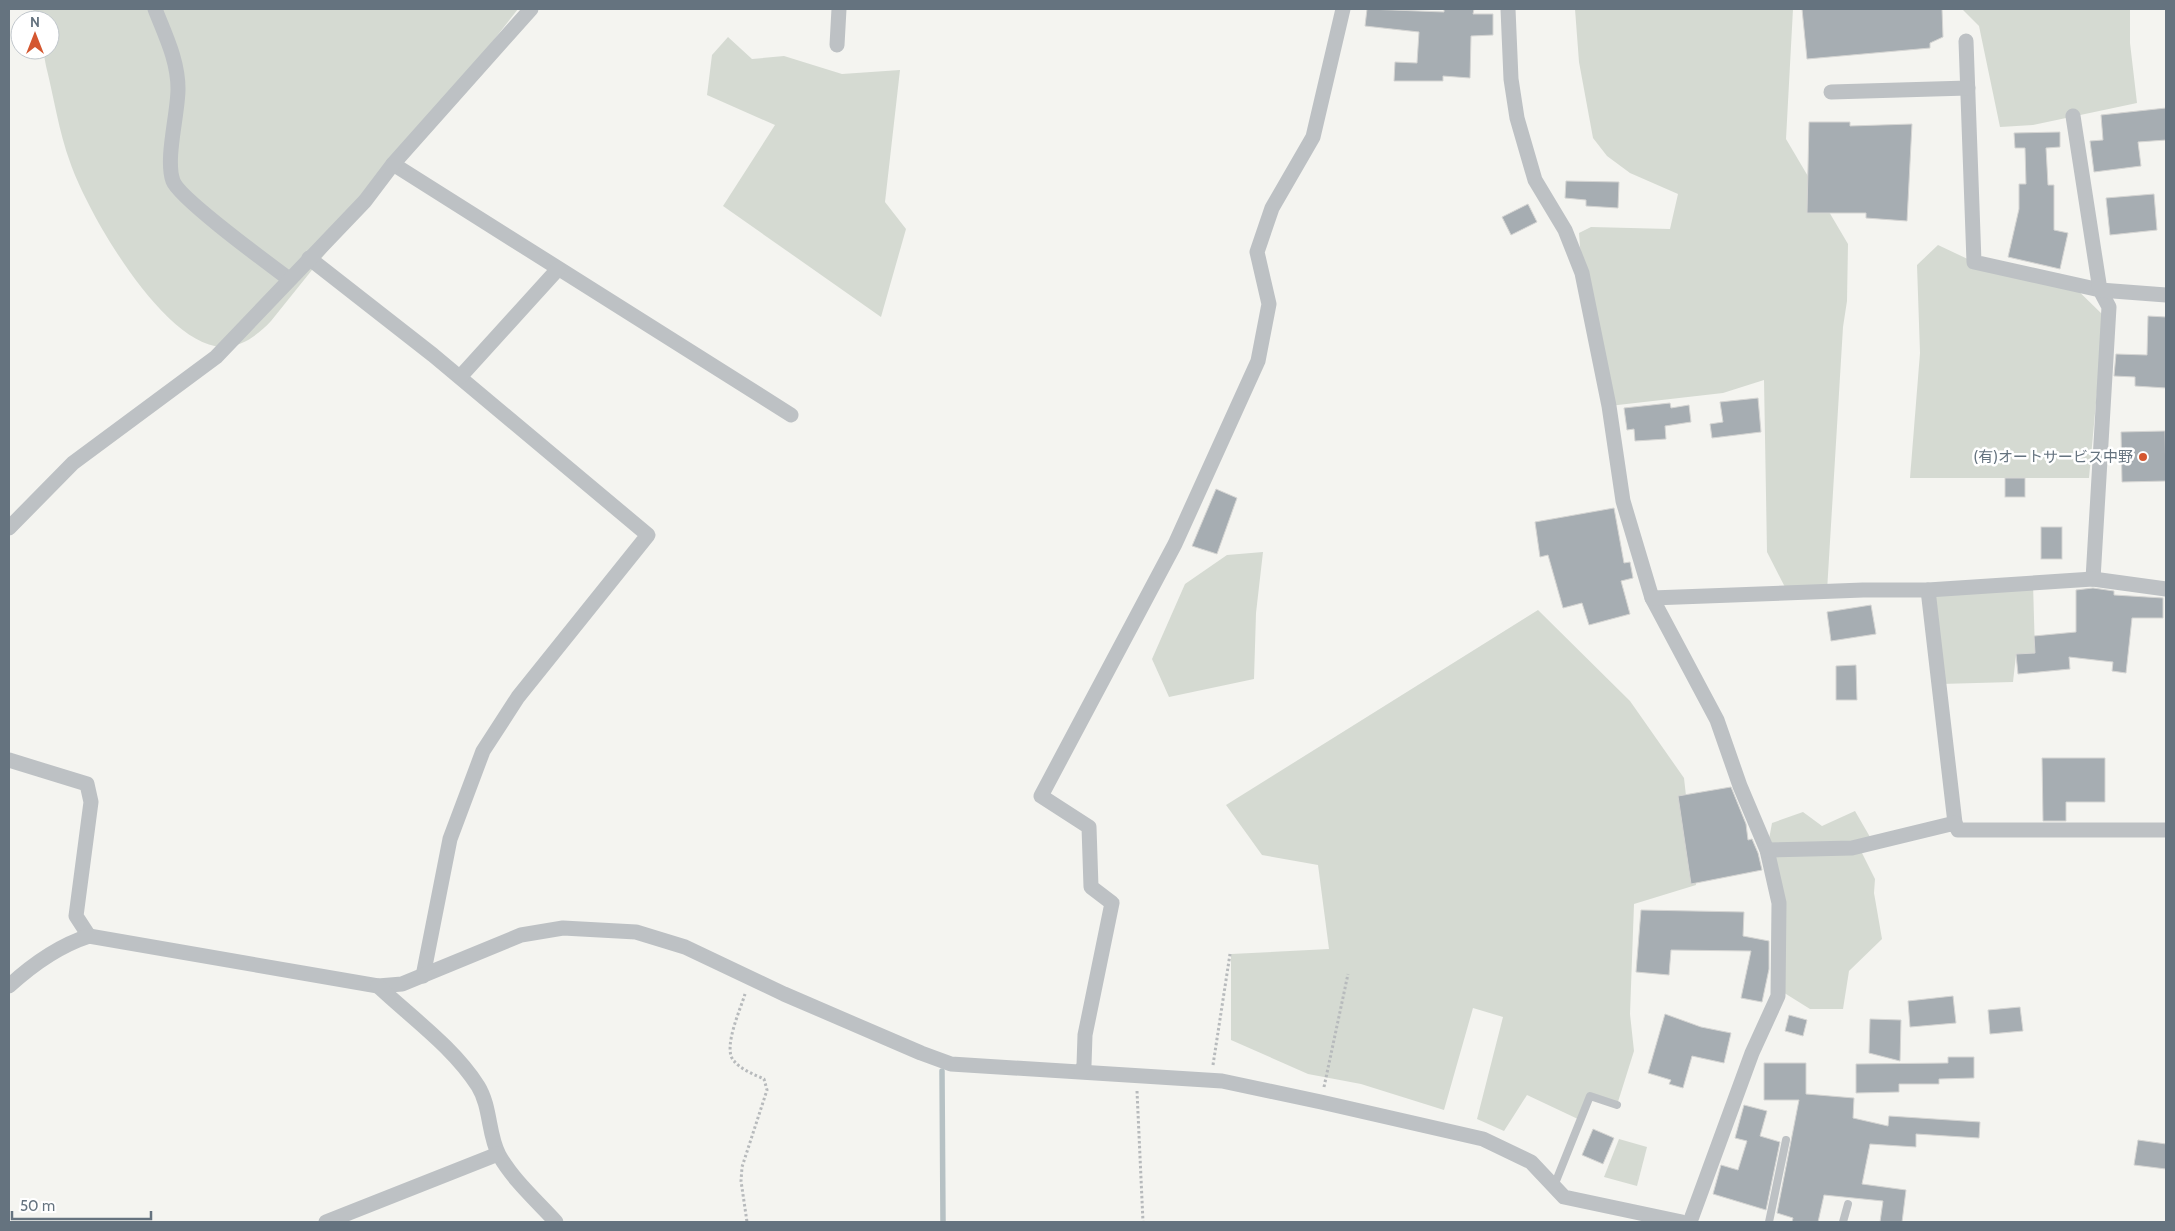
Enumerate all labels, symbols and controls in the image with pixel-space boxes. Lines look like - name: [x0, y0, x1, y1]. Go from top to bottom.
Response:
- north arrow: [10, 10, 60, 60]
- text: N: [30, 13, 40, 31]
- place label: (有)オートサービス中野: [1974, 448, 2133, 466]
- marker: (有)オートサービス中野: [2137, 451, 2149, 463]
- scale bar: [12, 1188, 151, 1220]
- text: 50 m: [20, 1197, 55, 1215]

